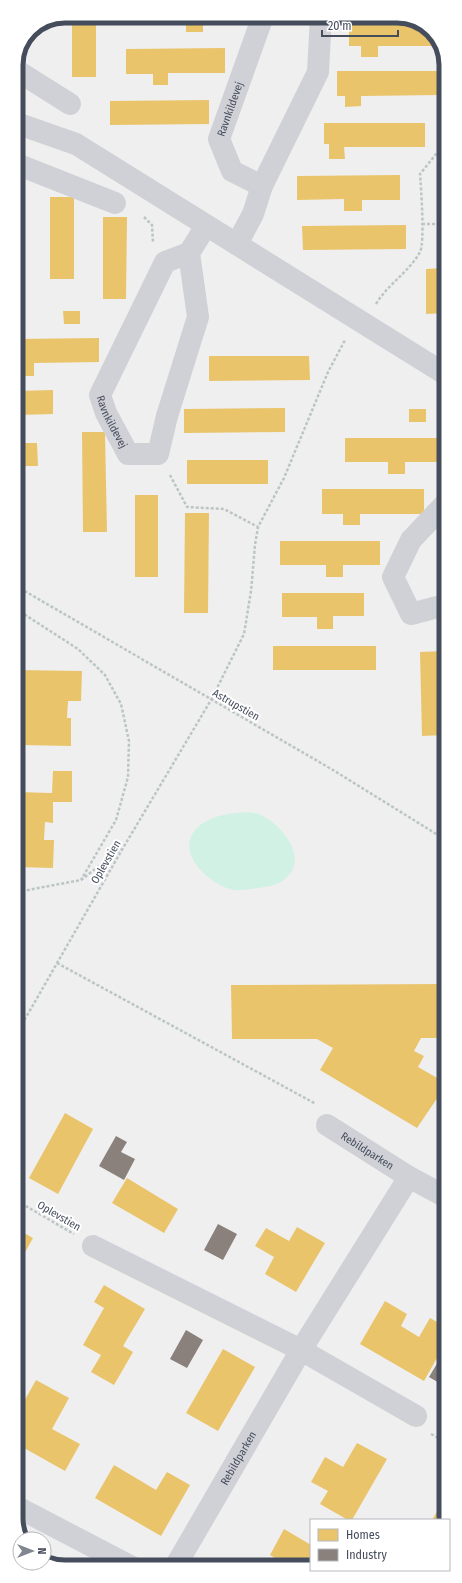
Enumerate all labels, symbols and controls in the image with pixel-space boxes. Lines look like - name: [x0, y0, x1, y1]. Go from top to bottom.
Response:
- scale bar: [322, 12, 398, 38]
- text: 20 m: [328, 19, 352, 33]
- street label: Ravnkildevej: [214, 80, 246, 138]
- street label: Ravnkildevej: [94, 394, 130, 451]
- street label: Astrupstien: [210, 686, 262, 724]
- street label: Oplevstien: [88, 838, 124, 886]
- street label: Rebildparken: [339, 1129, 396, 1172]
- street label: Oplevstien: [35, 1198, 83, 1234]
- street label: Rebildparken: [218, 1429, 259, 1487]
- legend: [310, 1519, 450, 1571]
- text: Homes: [346, 1528, 380, 1542]
- north arrow: [12, 1531, 52, 1571]
- text: N: [35, 1548, 48, 1554]
- text: Industry: [346, 1548, 387, 1562]

